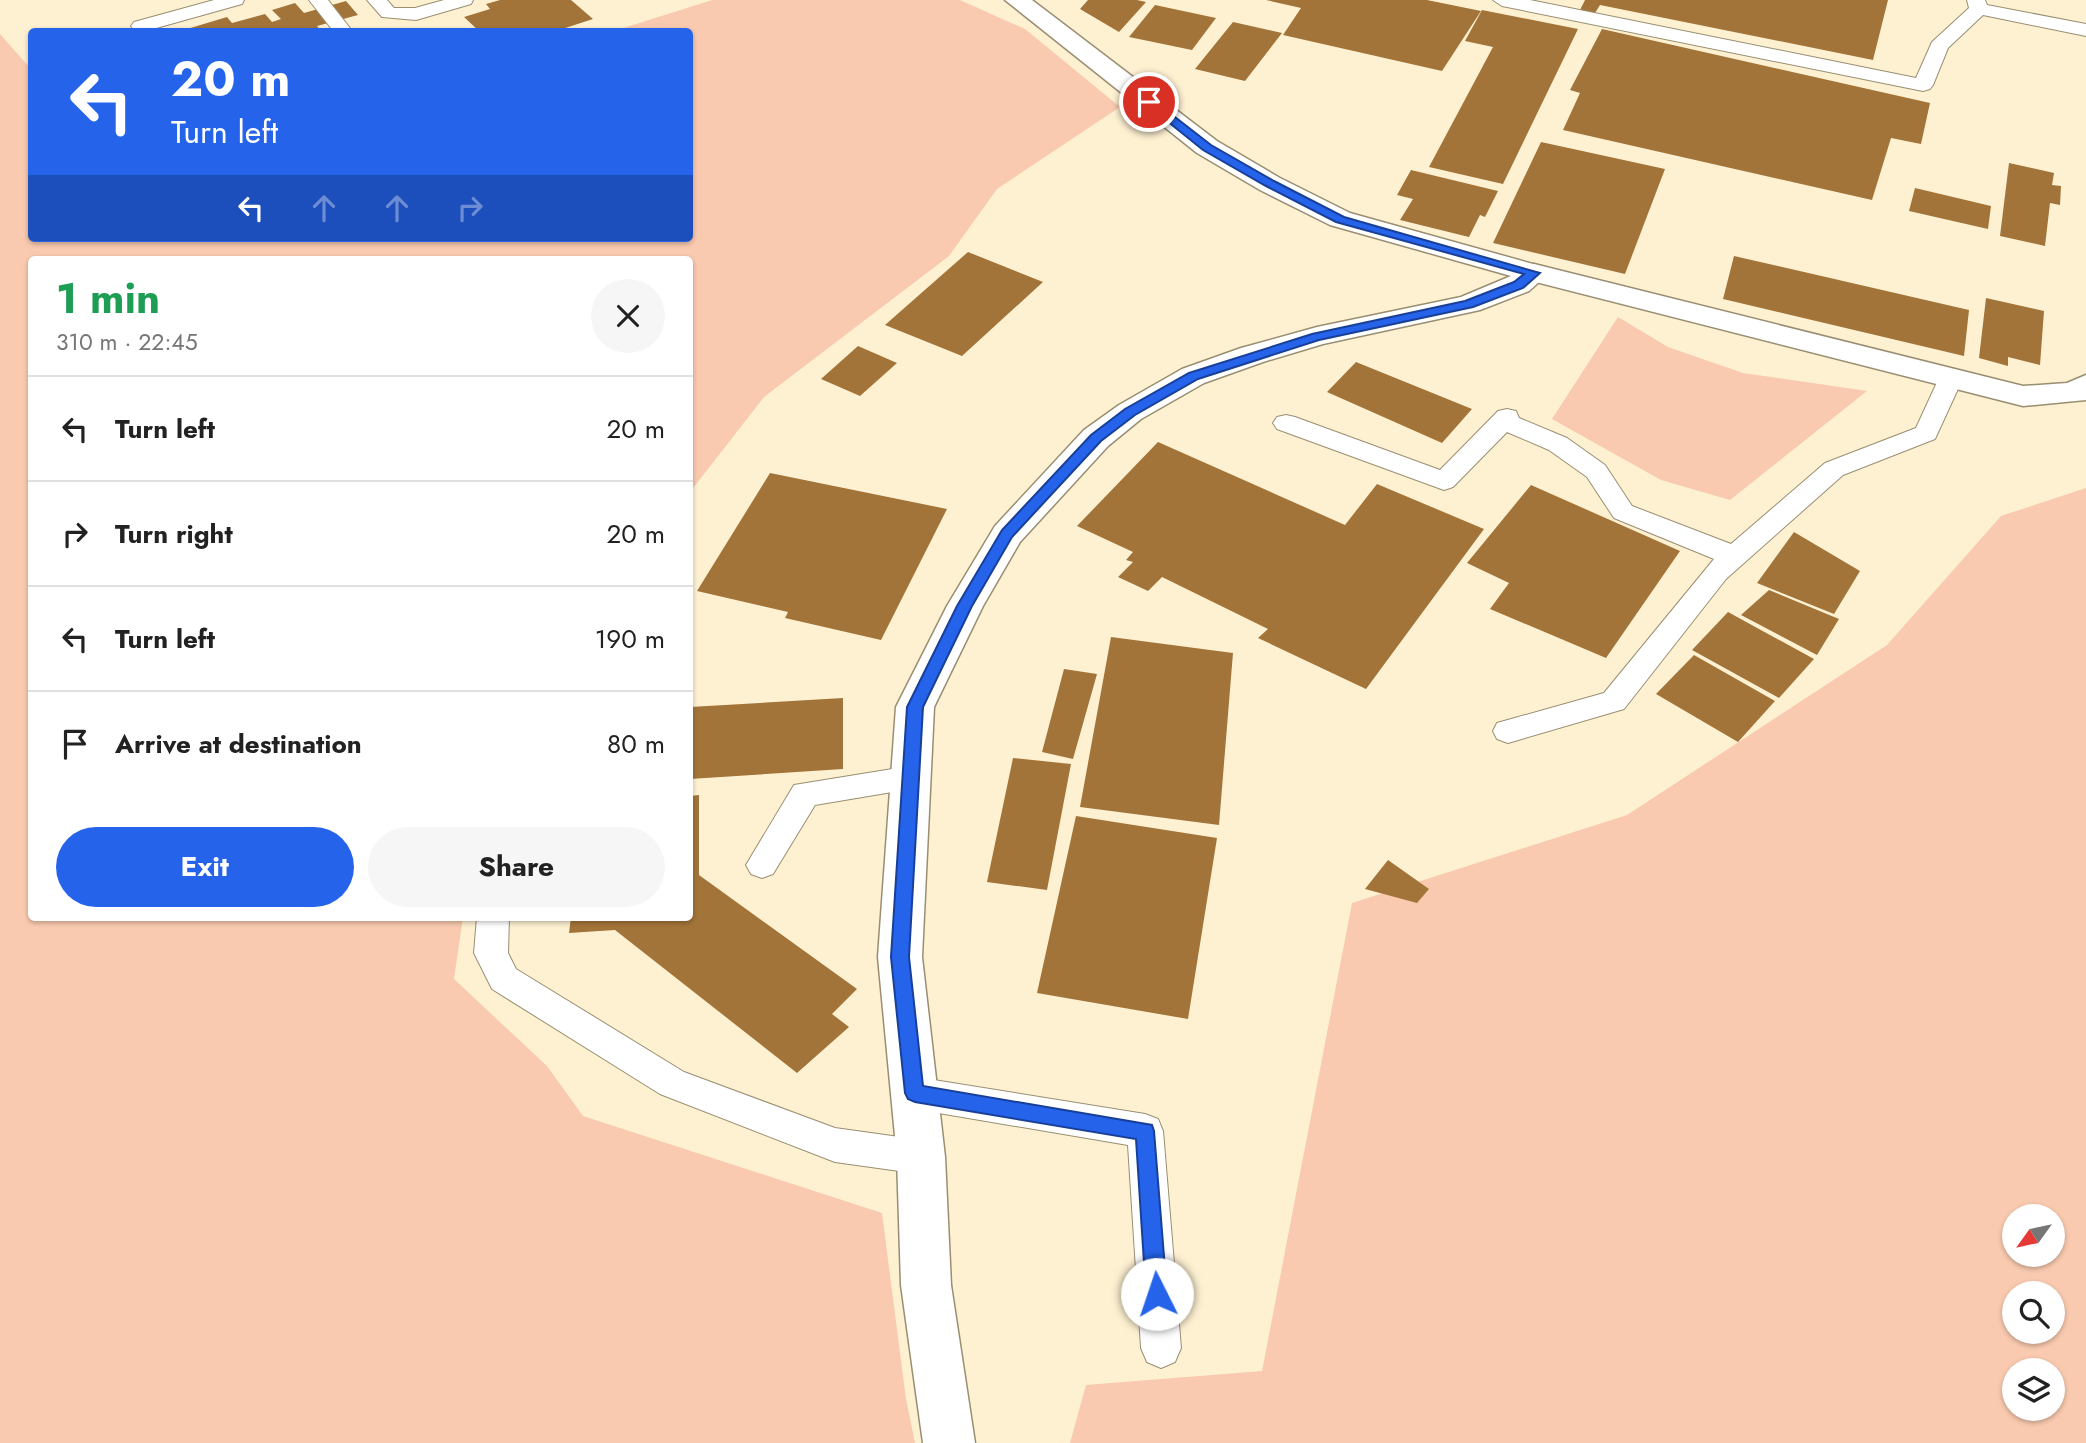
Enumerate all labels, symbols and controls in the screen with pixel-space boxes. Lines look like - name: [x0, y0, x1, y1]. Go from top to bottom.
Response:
- text: 20 m: [171, 44, 290, 114]
- icon: left: [56, 56, 147, 147]
- pin: [1119, 72, 1179, 132]
- icon: arrive: [1130, 83, 1168, 121]
- text: Turn left: [171, 109, 278, 155]
- icon: left: [232, 189, 270, 227]
- icon: ahead: [305, 189, 343, 227]
- icon: ahead: [378, 189, 416, 227]
- icon: right: [451, 189, 489, 227]
- text: 1 min: [56, 268, 160, 329]
- button: close: [591, 279, 665, 353]
- text: 310 m · 22:45: [56, 325, 198, 359]
- icon: left: [56, 410, 94, 448]
- text: Turn left: [115, 410, 215, 448]
- text: 20 m: [607, 410, 665, 448]
- icon: right: [56, 515, 94, 553]
- text: Turn right: [115, 515, 233, 553]
- text: 20 m: [607, 515, 665, 553]
- icon: left: [56, 620, 94, 658]
- text: Turn left: [115, 620, 215, 658]
- text: 190 m: [595, 620, 665, 658]
- icon: arrive: [56, 725, 94, 763]
- text: Arrive at destination: [115, 725, 362, 763]
- text: 80 m: [607, 725, 665, 763]
- button: Exit: [56, 827, 354, 907]
- button: Share: [368, 827, 665, 907]
- north arrow: [2002, 1204, 2065, 1267]
- map controls: [2002, 1204, 2065, 1421]
- position arrow: [1120, 1257, 1194, 1331]
- button: search: [2002, 1281, 2065, 1344]
- button: layers: [2002, 1358, 2065, 1421]

